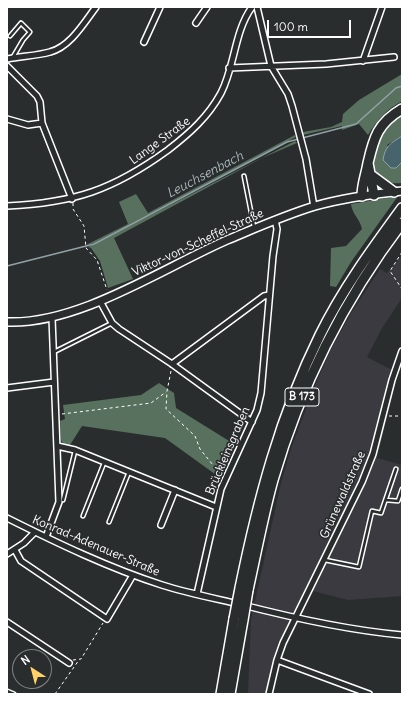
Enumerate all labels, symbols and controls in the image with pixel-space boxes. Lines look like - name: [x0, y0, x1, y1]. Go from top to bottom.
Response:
- scale bar: [269, 12, 353, 38]
- text: 100 m: [274, 19, 308, 34]
- street label: Lange Straße: [127, 114, 193, 168]
- water label: Leuchsenbach: [164, 148, 246, 202]
- street label: Viktor-von-Scheffel-Straße: [130, 206, 266, 280]
- road number: B 173: [285, 388, 319, 406]
- street label: Brückleinsgraben: [203, 405, 253, 497]
- street label: Grünewaldstraße: [317, 449, 369, 541]
- street label: Konrad-Adenauer-Straße: [30, 513, 162, 579]
- north arrow: [12, 649, 52, 689]
- text: N: [18, 652, 33, 668]

